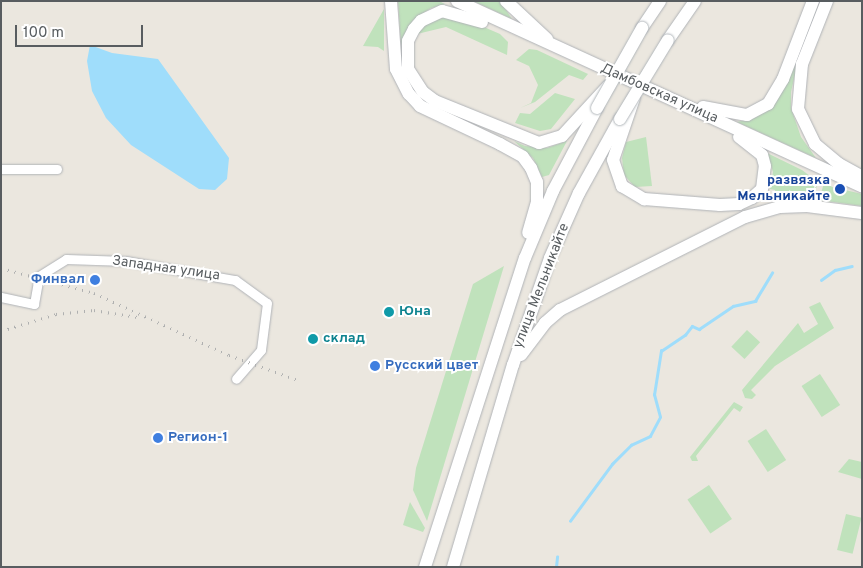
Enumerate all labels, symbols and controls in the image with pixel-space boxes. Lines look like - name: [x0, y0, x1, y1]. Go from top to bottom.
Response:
- scale bar: [18, 15, 145, 47]
- text: 100 m: [23, 24, 64, 43]
- street label: Дамбовская улица: [598, 61, 720, 127]
- place label: развязка Мельникайте: [737, 173, 830, 206]
- marker: развязка Мельникайте: [834, 183, 846, 195]
- street label: улица Мельникайте: [510, 221, 574, 351]
- street label: Западная улица: [111, 253, 221, 285]
- place label: Финвал: [31, 272, 85, 288]
- marker: Финвал: [89, 274, 101, 286]
- place label: Юна: [399, 304, 431, 320]
- marker: Юна: [383, 306, 395, 318]
- place label: склад: [323, 331, 365, 347]
- marker: склад: [307, 333, 319, 345]
- place label: Русский цвет: [385, 358, 478, 374]
- marker: Русский цвет: [369, 360, 381, 372]
- place label: Регион-1: [168, 430, 228, 446]
- marker: Регион-1: [152, 432, 164, 444]

